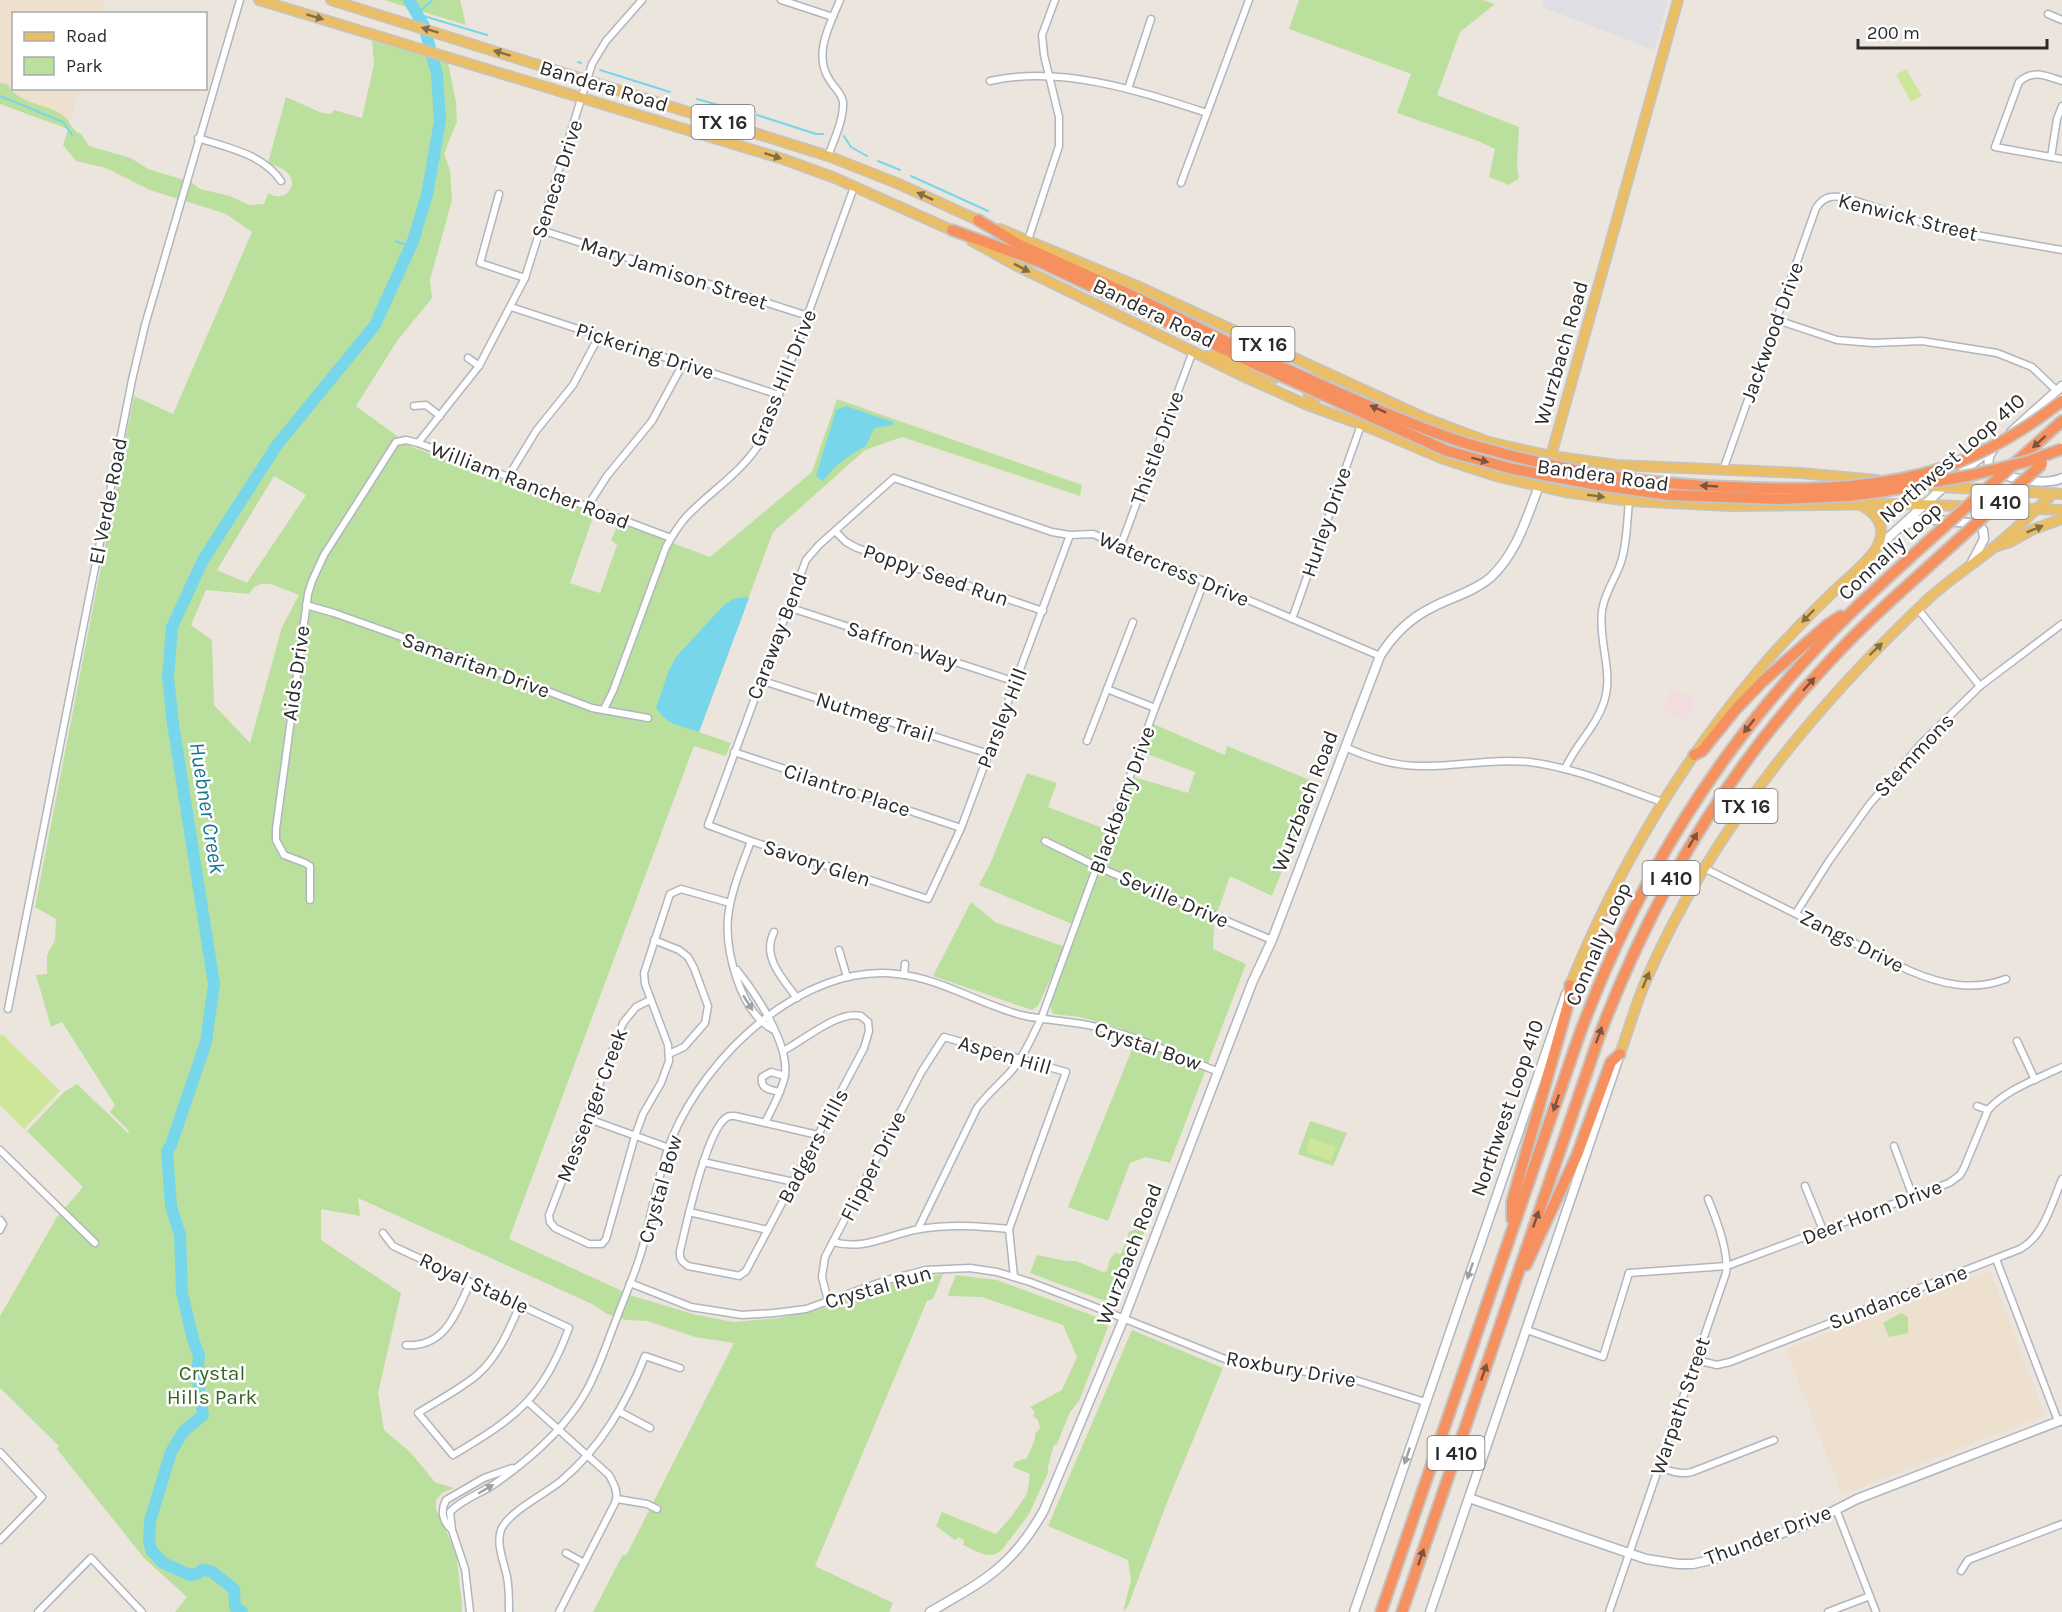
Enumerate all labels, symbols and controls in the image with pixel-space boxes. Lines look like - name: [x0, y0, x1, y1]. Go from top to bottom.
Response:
- legend: [12, 12, 207, 90]
- scale bar: [1858, 12, 2047, 50]
- one-way arrow: [306, 13, 324, 22]
- text: 200 m: [1867, 22, 1920, 44]
- text: Road: [66, 25, 107, 47]
- one-way arrow: [421, 25, 439, 35]
- one-way arrow: [493, 48, 511, 57]
- text: Park: [66, 55, 103, 77]
- street label: Bandera Road: [537, 55, 671, 117]
- road number: TX 16: [692, 105, 754, 139]
- street label: Seneca Drive: [527, 117, 587, 241]
- one-way arrow: [764, 152, 782, 161]
- street label: Kenwick Street: [1836, 188, 1980, 246]
- one-way arrow: [916, 191, 934, 200]
- street label: Mary Jamison Street: [577, 231, 771, 315]
- street label: Jackwood Drive: [1736, 259, 1808, 405]
- one-way arrow: [1013, 263, 1030, 273]
- street label: Bandera Road: [1089, 273, 1219, 353]
- street label: Wurzbach Road: [1529, 278, 1593, 428]
- street label: Grass Hill Drive: [745, 306, 821, 450]
- street label: Pickering Drive: [573, 317, 717, 385]
- road number: TX 16: [1232, 327, 1294, 361]
- street label: Thistle Drive: [1125, 388, 1189, 508]
- street label: Northwest Loop 410: [1874, 388, 2030, 528]
- one-way arrow: [1369, 404, 1387, 413]
- one-way arrow: [2031, 435, 2046, 449]
- street label: El Verde Road: [84, 436, 132, 566]
- street label: William Rancher Road: [427, 436, 633, 534]
- street label: Bandera Road: [1535, 454, 1671, 496]
- one-way arrow: [1471, 456, 1489, 465]
- street label: Hurley Drive: [1296, 464, 1356, 580]
- one-way arrow: [1699, 482, 1718, 491]
- road number: I 410: [1972, 485, 2028, 519]
- one-way arrow: [1587, 491, 1606, 500]
- street label: Connally Loop: [1833, 497, 1947, 605]
- one-way arrow: [2026, 524, 2044, 533]
- street label: Watercress Drive: [1095, 526, 1253, 612]
- street label: Poppy Seed Run: [860, 539, 1012, 611]
- street label: Caraway Bend: [742, 569, 812, 703]
- one-way arrow: [1801, 609, 1815, 624]
- street label: Saffron Way: [844, 616, 961, 674]
- street label: Aids Drive: [277, 624, 315, 722]
- street label: Samaritan Drive: [399, 627, 553, 703]
- one-way arrow: [1869, 642, 1883, 656]
- street label: Parsley Hill: [972, 665, 1032, 771]
- one-way arrow: [1802, 677, 1815, 692]
- street label: Nutmeg Trail: [813, 687, 937, 747]
- street label: Stemmons: [1869, 708, 1959, 802]
- one-way arrow: [1743, 718, 1756, 734]
- street label: Blackberry Drive: [1084, 723, 1160, 877]
- street label: Wurzbach Road: [1267, 727, 1343, 875]
- water label: Huebner Creek: [184, 740, 230, 876]
- street label: Cilantro Place: [781, 758, 913, 822]
- road number: TX 16: [1714, 789, 1778, 823]
- one-way arrow: [1687, 832, 1698, 848]
- street label: Savory Glen: [760, 834, 874, 892]
- road number: I 410: [1642, 861, 1700, 895]
- street label: Seville Drive: [1116, 865, 1232, 933]
- street label: Connally Loop: [1560, 878, 1636, 1010]
- street label: Zangs Drive: [1796, 905, 1908, 977]
- one-way arrow: [1642, 971, 1651, 988]
- one-way arrow: [742, 995, 753, 1011]
- street label: Crystal Bow: [1091, 1017, 1205, 1075]
- street label: Northwest Loop 410: [1466, 1017, 1548, 1199]
- street label: Messenger Creek: [552, 1024, 633, 1185]
- one-way arrow: [1595, 1026, 1605, 1044]
- street label: Aspen Hill: [956, 1030, 1054, 1080]
- street label: Badgers Hills: [773, 1085, 853, 1207]
- one-way arrow: [1550, 1094, 1560, 1112]
- street label: Flipper Drive: [835, 1107, 911, 1225]
- street label: Crystal Bow: [633, 1132, 687, 1246]
- street label: Deer Horn Drive: [1799, 1174, 1945, 1250]
- street label: Wurzbach Road: [1091, 1180, 1167, 1328]
- one-way arrow: [1532, 1210, 1541, 1228]
- street label: Royal Stable: [416, 1247, 532, 1319]
- street label: Crystal Run: [822, 1260, 934, 1314]
- street label: Sundance Lane: [1825, 1260, 1971, 1334]
- one-way arrow: [1465, 1262, 1475, 1280]
- street label: Warpath Street: [1645, 1334, 1715, 1478]
- street label: Roxbury Drive: [1224, 1346, 1358, 1392]
- park label: Crystal Hills Park: [167, 1361, 258, 1409]
- one-way arrow: [1480, 1363, 1489, 1381]
- road number: I 410: [1428, 1436, 1484, 1470]
- one-way arrow: [1402, 1447, 1412, 1465]
- one-way arrow: [478, 1483, 494, 1494]
- street label: Thunder Drive: [1701, 1500, 1835, 1570]
- one-way arrow: [1417, 1548, 1427, 1566]

